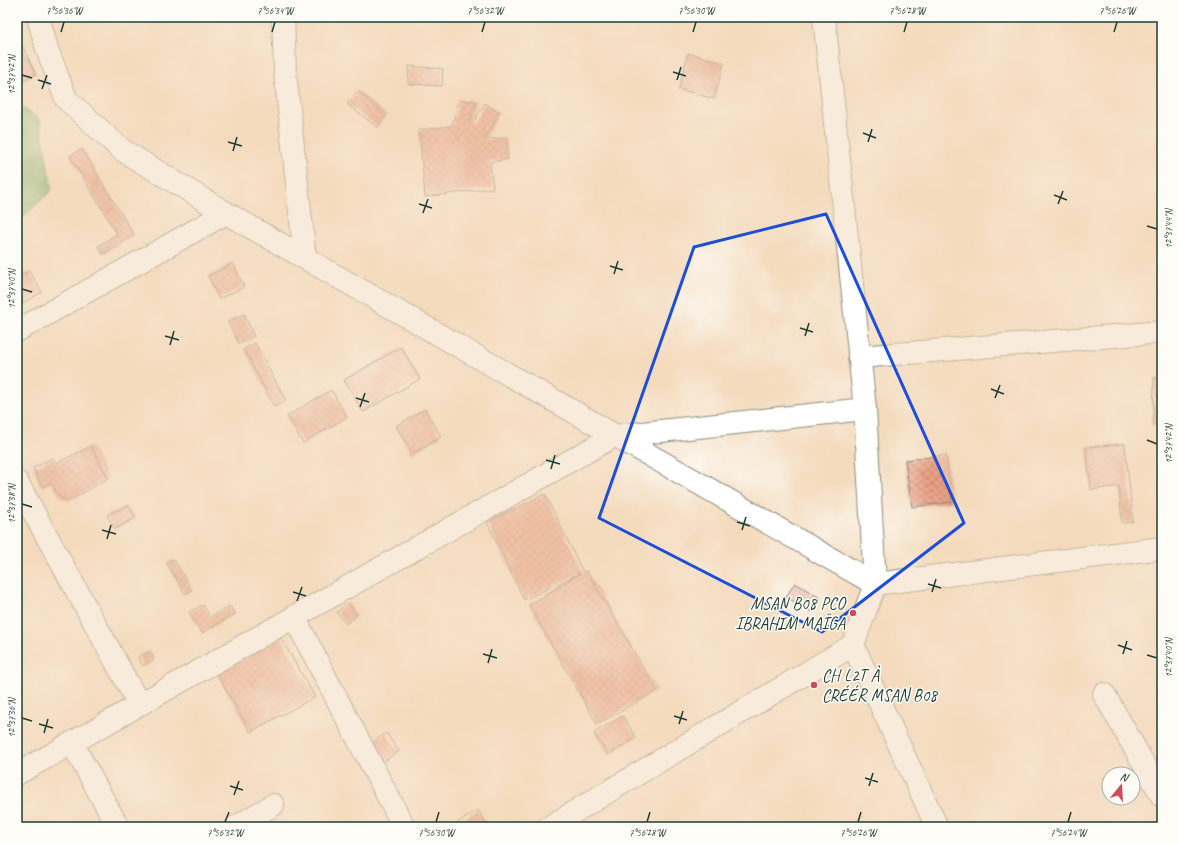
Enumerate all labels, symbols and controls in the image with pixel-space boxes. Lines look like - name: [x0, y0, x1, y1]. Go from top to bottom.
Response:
- text: 7°56'36"W: [46, 4, 84, 17]
- text: 7°56'34"W: [257, 4, 295, 17]
- text: 7°56'32"W: [467, 4, 505, 17]
- text: 7°56'30"W: [678, 4, 716, 17]
- text: 7°56'28"W: [889, 4, 927, 17]
- text: 7°56'26"W: [1099, 4, 1137, 17]
- text: 12°37'42"N: [5, 53, 18, 95]
- text: 12°37'44"N: [1162, 207, 1175, 249]
- text: 12°37'40"N: [5, 267, 18, 309]
- text: 12°37'42"N: [1162, 422, 1175, 464]
- text: 12°37'38"N: [5, 482, 18, 524]
- place label: MSAN B08 PCO IBRAHIM MAÏGA: [735, 593, 848, 634]
- marker: MSAN B08 PCO IBRAHIM MAÏGA: [848, 608, 858, 618]
- text: 12°37'40"N: [1162, 636, 1175, 678]
- place label: CH L2T À CRÉÉR MSAN B08: [822, 664, 939, 706]
- marker: CH L2T À CRÉÉR MSAN B08: [809, 680, 819, 690]
- text: 12°37'36"N: [5, 696, 18, 738]
- north arrow: [1101, 766, 1141, 806]
- text: N: [1119, 769, 1132, 785]
- text: 7°56'32"W: [207, 826, 245, 839]
- text: 7°56'30"W: [418, 826, 456, 839]
- text: 7°56'28"W: [629, 826, 667, 839]
- text: 7°56'26"W: [840, 826, 878, 839]
- text: 7°56'24"W: [1050, 826, 1088, 839]

